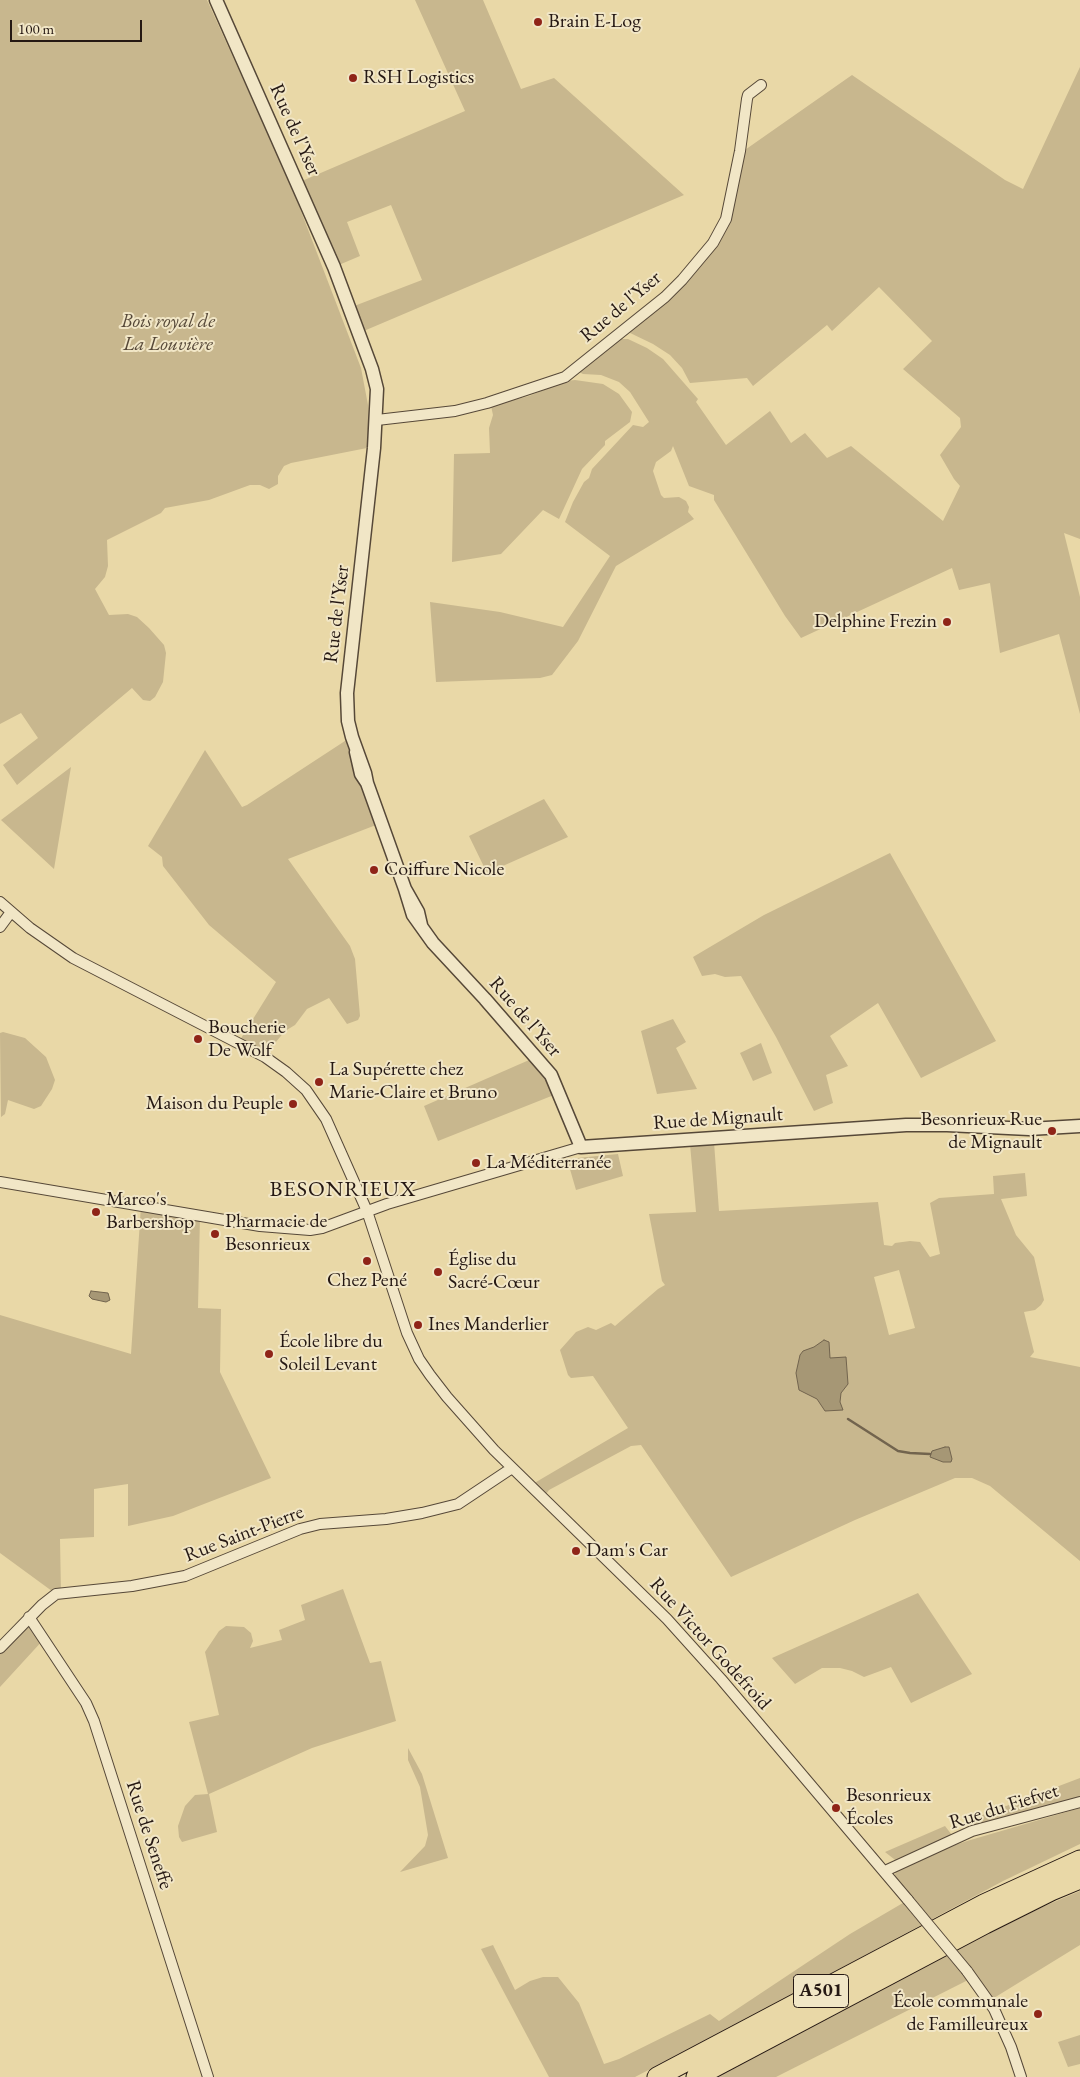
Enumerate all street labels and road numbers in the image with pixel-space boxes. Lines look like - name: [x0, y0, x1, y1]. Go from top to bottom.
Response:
- street label: Rue de l'Yser: [264, 80, 326, 180]
- street label: Rue de l'Yser: [576, 266, 666, 348]
- street label: Rue de l'Yser: [319, 564, 355, 664]
- street label: Rue de l'Yser: [484, 972, 566, 1062]
- street label: Rue de Mignault: [652, 1102, 784, 1136]
- street label: Rue Saint-Pierre: [181, 1500, 307, 1568]
- street label: Rue Victor Godefroid: [644, 1573, 776, 1715]
- street label: Rue de Seneffe: [120, 1778, 178, 1892]
- street label: Rue du Fiefvet: [947, 1779, 1061, 1835]
- road number: A501: [794, 1974, 848, 2008]

